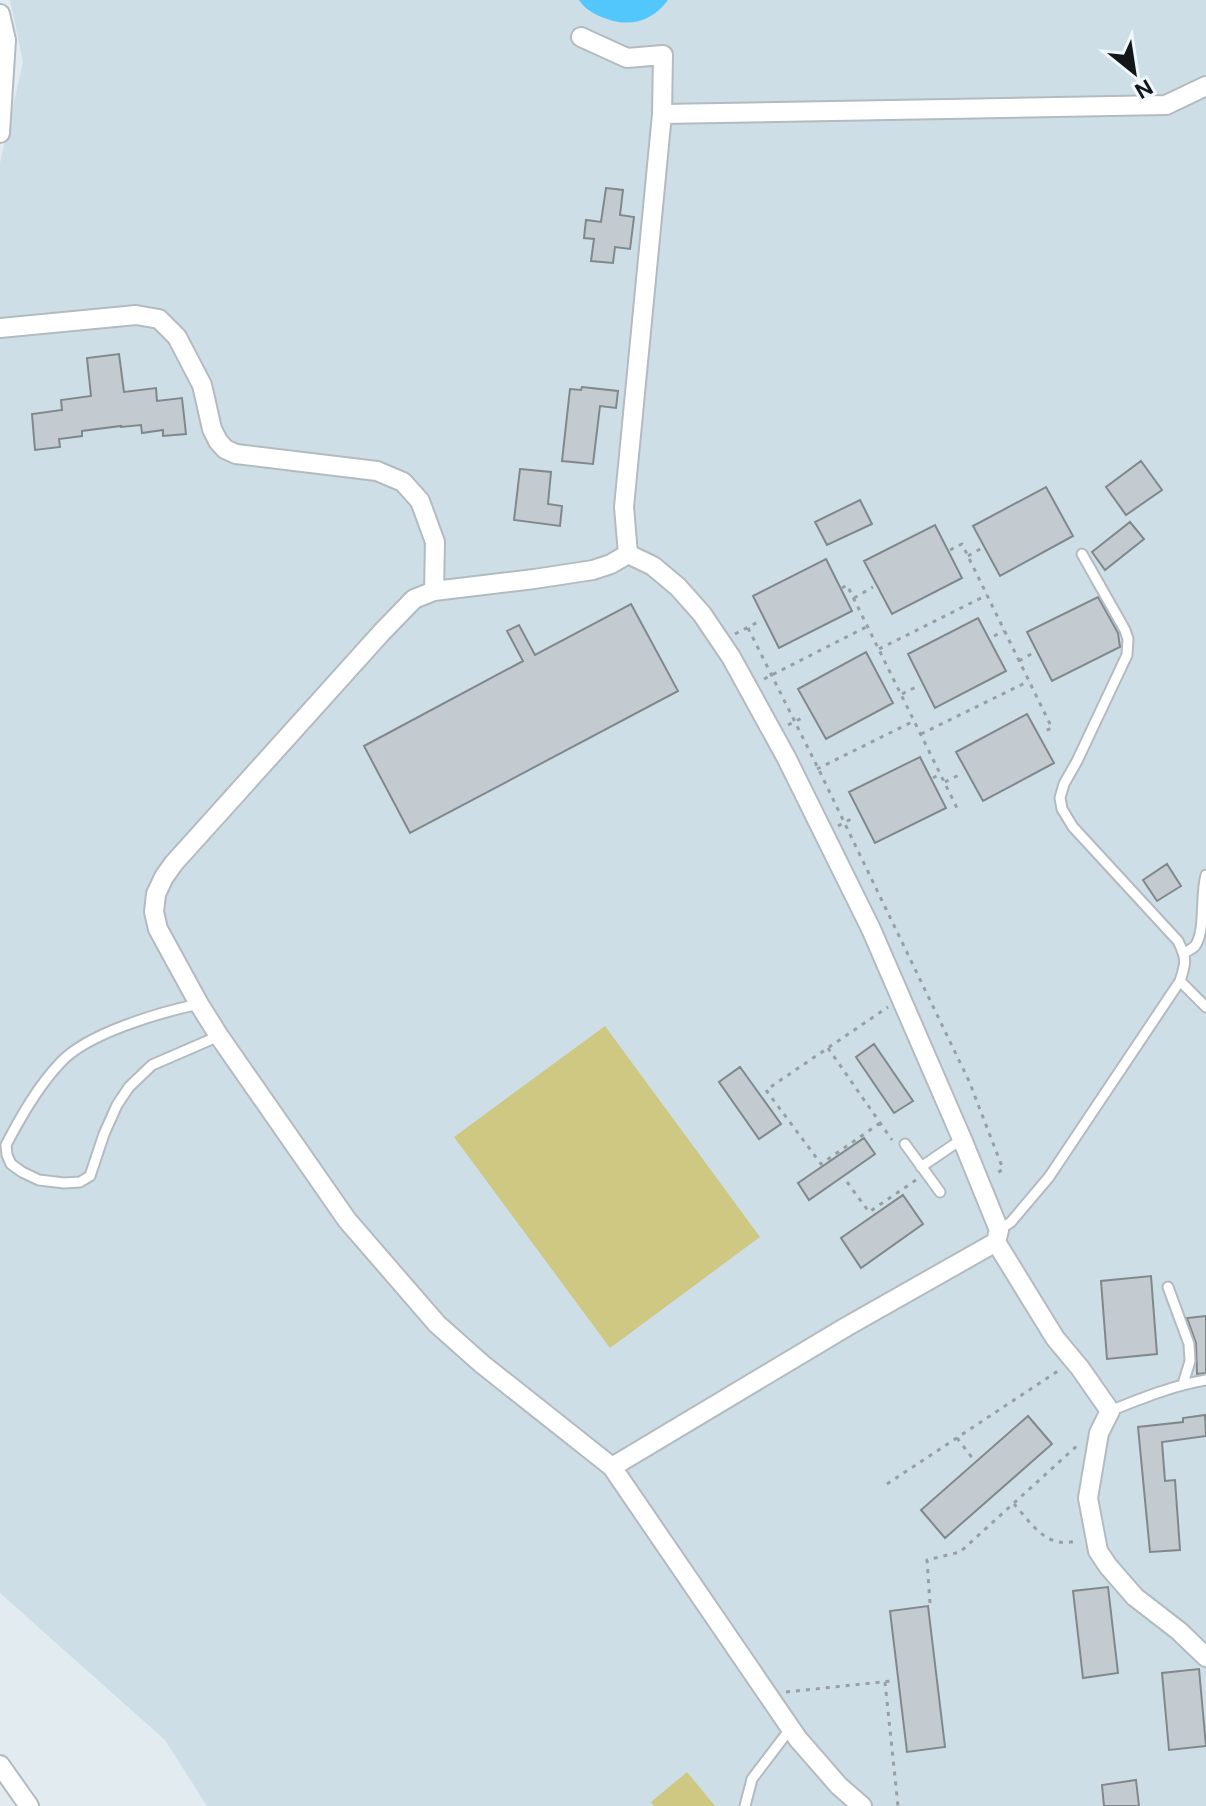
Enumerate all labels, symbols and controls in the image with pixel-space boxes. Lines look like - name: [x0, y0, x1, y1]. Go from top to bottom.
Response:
- north arrow: [1094, 32, 1174, 112]
- text: N: [1130, 72, 1158, 105]

